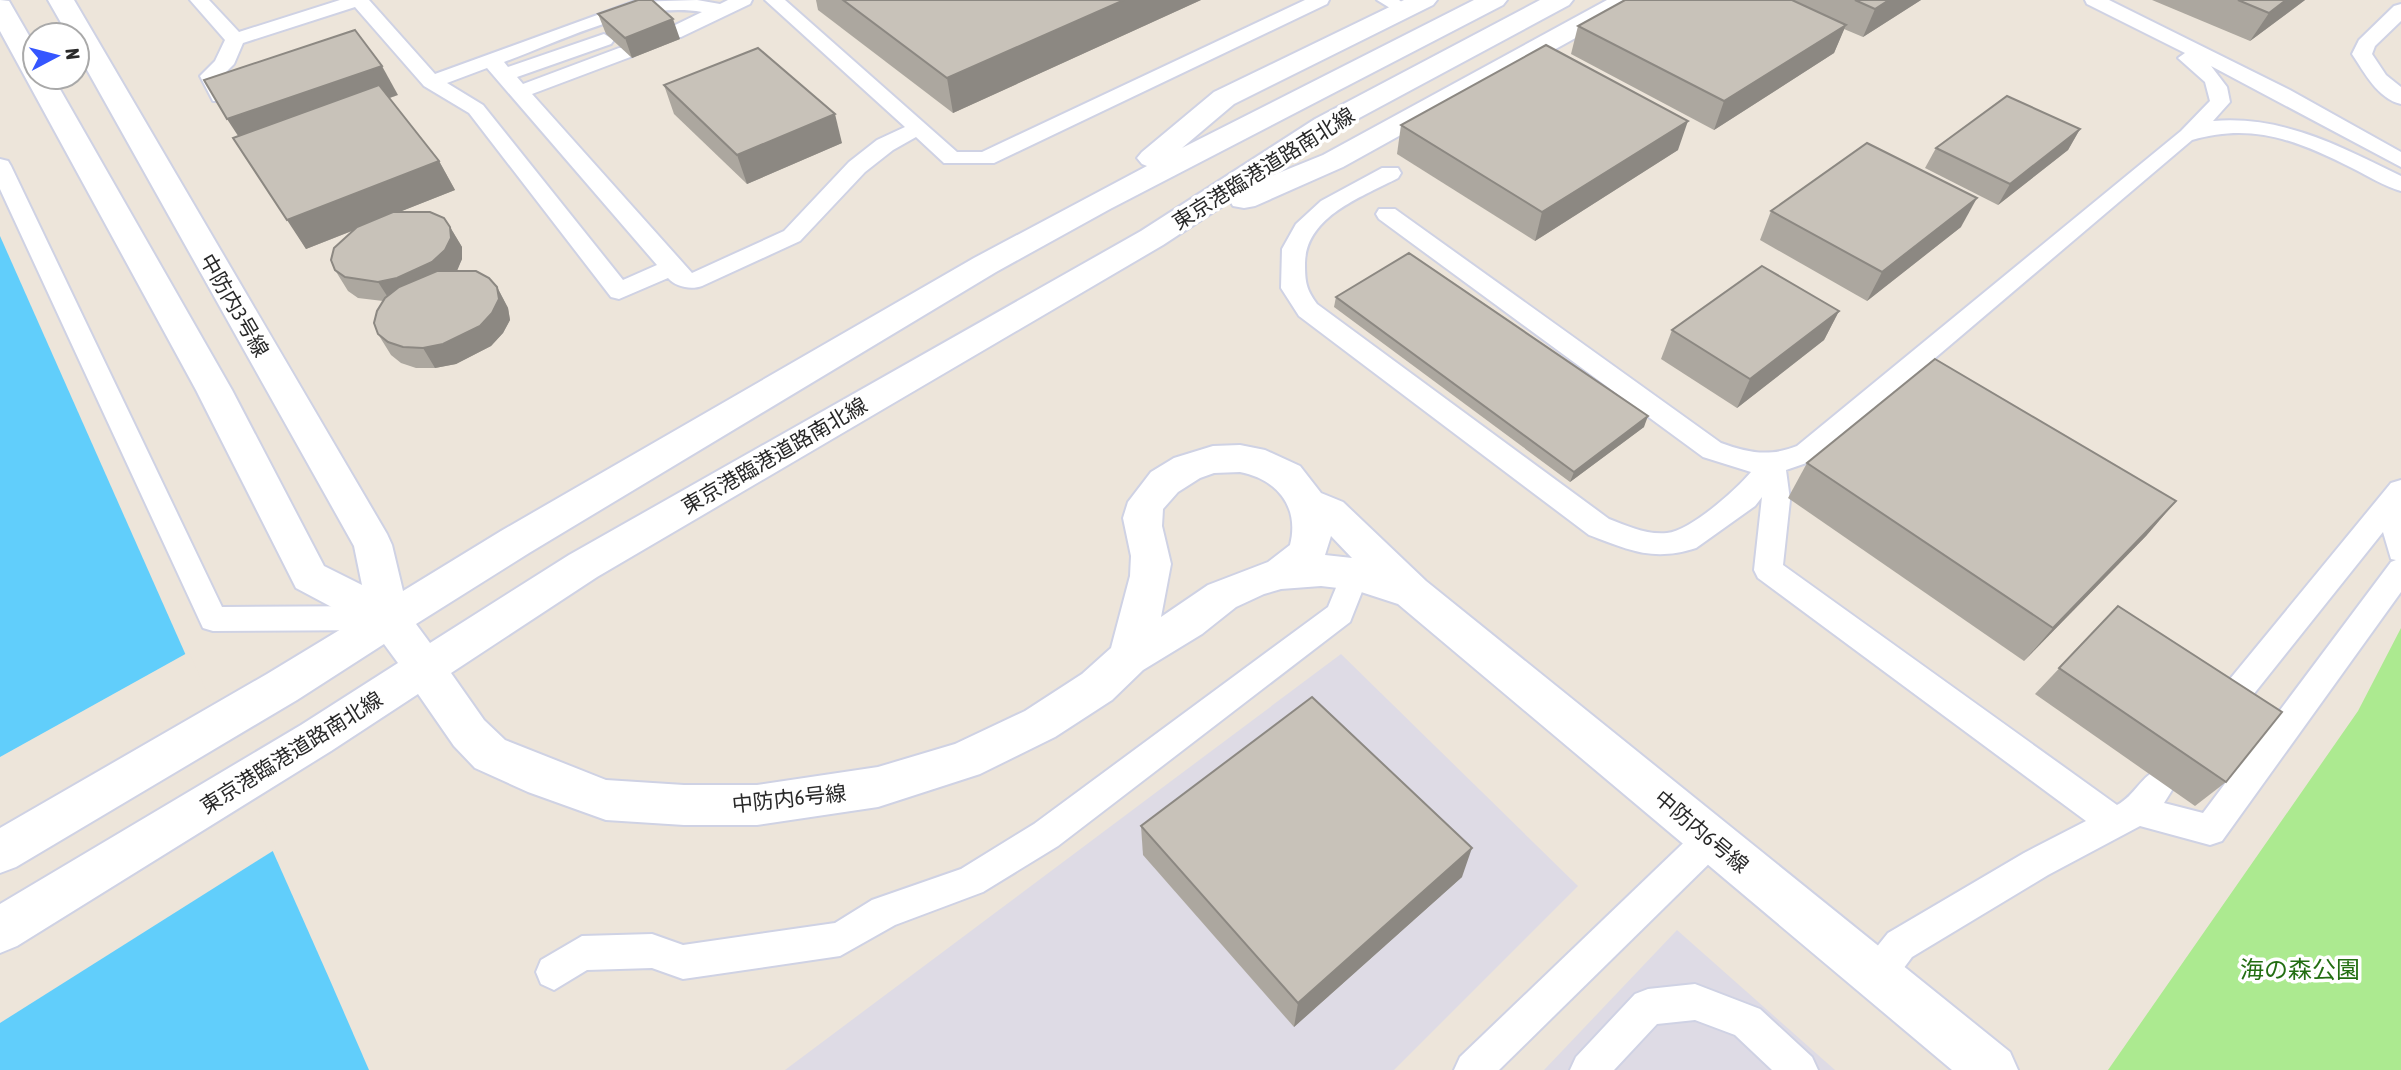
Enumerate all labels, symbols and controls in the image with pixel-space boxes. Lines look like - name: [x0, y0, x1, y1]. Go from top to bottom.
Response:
- north arrow: [21, 21, 91, 91]
- text: N: [61, 47, 84, 61]
- street label: 東京港臨港道路南北線: [1168, 102, 1358, 234]
- street label: 中防内3号線: [196, 249, 274, 361]
- street label: 東京港臨港道路南北線: [677, 392, 871, 518]
- street label: 東京港臨港道路南北線: [196, 686, 386, 818]
- street label: 中防内6号線: [731, 780, 847, 816]
- street label: 中防内6号線: [1650, 785, 1754, 877]
- park label: 海の森公園: [2240, 956, 2360, 983]

